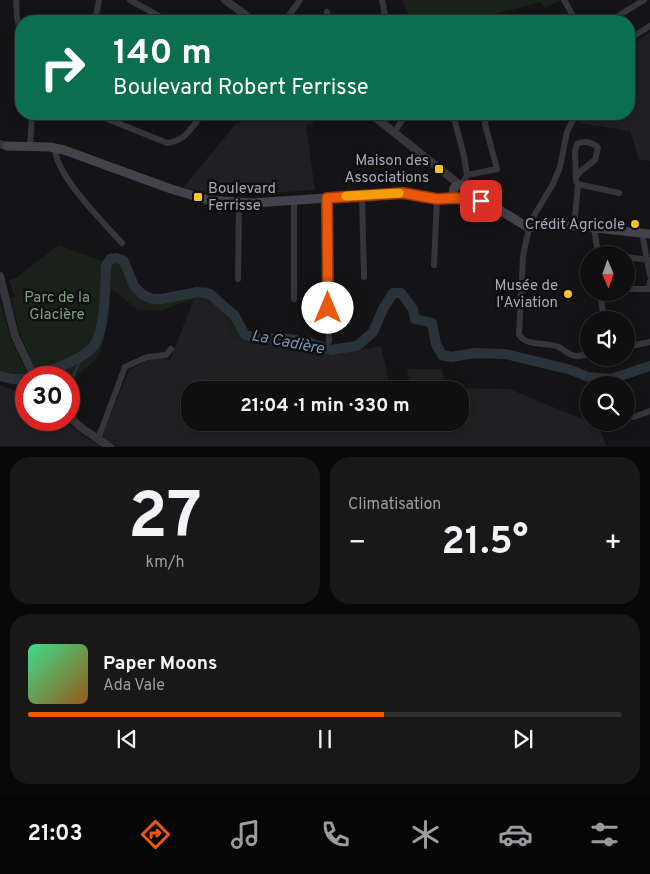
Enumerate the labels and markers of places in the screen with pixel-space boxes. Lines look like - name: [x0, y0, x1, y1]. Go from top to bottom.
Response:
- place label: Maison des Associations: [344, 152, 429, 188]
- marker: Maison des Associations: [433, 163, 445, 175]
- place label: Boulevard Ferrisse: [208, 180, 276, 216]
- pin: [460, 180, 502, 222]
- marker: Boulevard Ferrisse: [192, 191, 204, 203]
- place label: Crédit Agricole: [525, 216, 625, 235]
- marker: Crédit Agricole: [629, 218, 641, 230]
- place label: Musée de l'Aviation: [494, 277, 558, 313]
- marker: Musée de l'Aviation: [562, 288, 574, 300]

